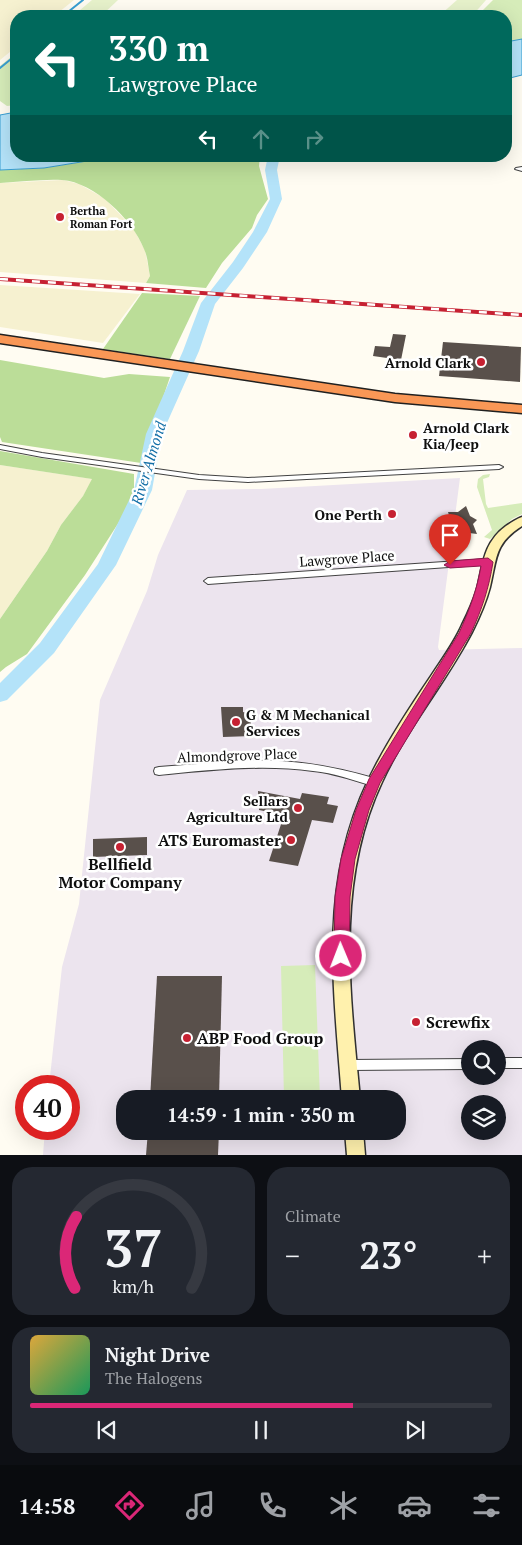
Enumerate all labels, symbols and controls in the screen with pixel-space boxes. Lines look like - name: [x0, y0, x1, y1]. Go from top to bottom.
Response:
- text: 330 m: [108, 25, 209, 71]
- icon: left: [25, 30, 90, 95]
- text: Lawgrove Place: [108, 69, 258, 98]
- icon: left: [194, 125, 222, 153]
- icon: ahead: [247, 125, 275, 153]
- icon: right: [300, 125, 328, 153]
- place label: Bertha Roman Fort: [70, 204, 133, 231]
- marker: Bertha Roman Fort: [54, 211, 66, 223]
- place label: Arnold Clark: [385, 353, 472, 372]
- marker: Arnold Clark: [475, 356, 487, 368]
- water label: River Almond: [126, 418, 170, 508]
- place label: Arnold Clark Kia/Jeep: [423, 418, 510, 453]
- marker: Arnold Clark Kia/Jeep: [407, 429, 419, 441]
- place label: One Perth: [314, 505, 382, 524]
- marker: One Perth: [386, 508, 398, 520]
- pin: [429, 514, 471, 565]
- icon: arrive: [436, 521, 464, 549]
- street label: Lawgrove Place: [299, 545, 395, 571]
- place label: G & M Mechanical Services: [246, 705, 370, 740]
- marker: G & M Mechanical Services: [230, 716, 242, 728]
- street label: Almondgrove Place: [177, 743, 297, 767]
- place label: Sellars Agriculture Ltd: [186, 791, 289, 826]
- marker: Sellars Agriculture Ltd: [292, 802, 304, 814]
- place label: ATS Euromaster: [158, 829, 281, 851]
- marker: ATS Euromaster: [285, 834, 297, 846]
- marker: Bellfield Motor Company: [114, 841, 126, 853]
- place label: Bellfield Motor Company: [58, 853, 182, 893]
- position arrow: [314, 929, 366, 981]
- place label: Screwfix: [426, 1011, 490, 1033]
- marker: Screwfix: [410, 1016, 422, 1028]
- place label: ABP Food Group: [197, 1027, 323, 1049]
- marker: ABP Food Group: [181, 1032, 193, 1044]
- map controls: [461, 1040, 506, 1140]
- button: search: [461, 1040, 506, 1085]
- speed limit sign: 40: [15, 1075, 80, 1140]
- button: layers: [461, 1095, 506, 1140]
- text: 14:59 · 1 min · 350 m: [167, 1102, 355, 1127]
- text: Climate: [285, 1205, 341, 1227]
- text: 37: [104, 1213, 163, 1282]
- text: 23°: [359, 1230, 418, 1280]
- text: −: [285, 1237, 300, 1274]
- text: +: [477, 1237, 492, 1274]
- text: km/h: [113, 1274, 155, 1298]
- text: Night Drive: [105, 1342, 210, 1367]
- text: The Halogens: [105, 1367, 203, 1389]
- icon: previous: [93, 1416, 121, 1444]
- icon: pause: [247, 1416, 275, 1444]
- icon: next: [401, 1416, 429, 1444]
- icon: directions: [112, 1488, 147, 1523]
- icon: music: [183, 1488, 218, 1523]
- icon: phone: [255, 1488, 290, 1523]
- icon: climate: [326, 1488, 361, 1523]
- icon: car: [397, 1488, 432, 1523]
- icon: filters: [469, 1488, 504, 1523]
- text: 14:58: [18, 1491, 75, 1520]

